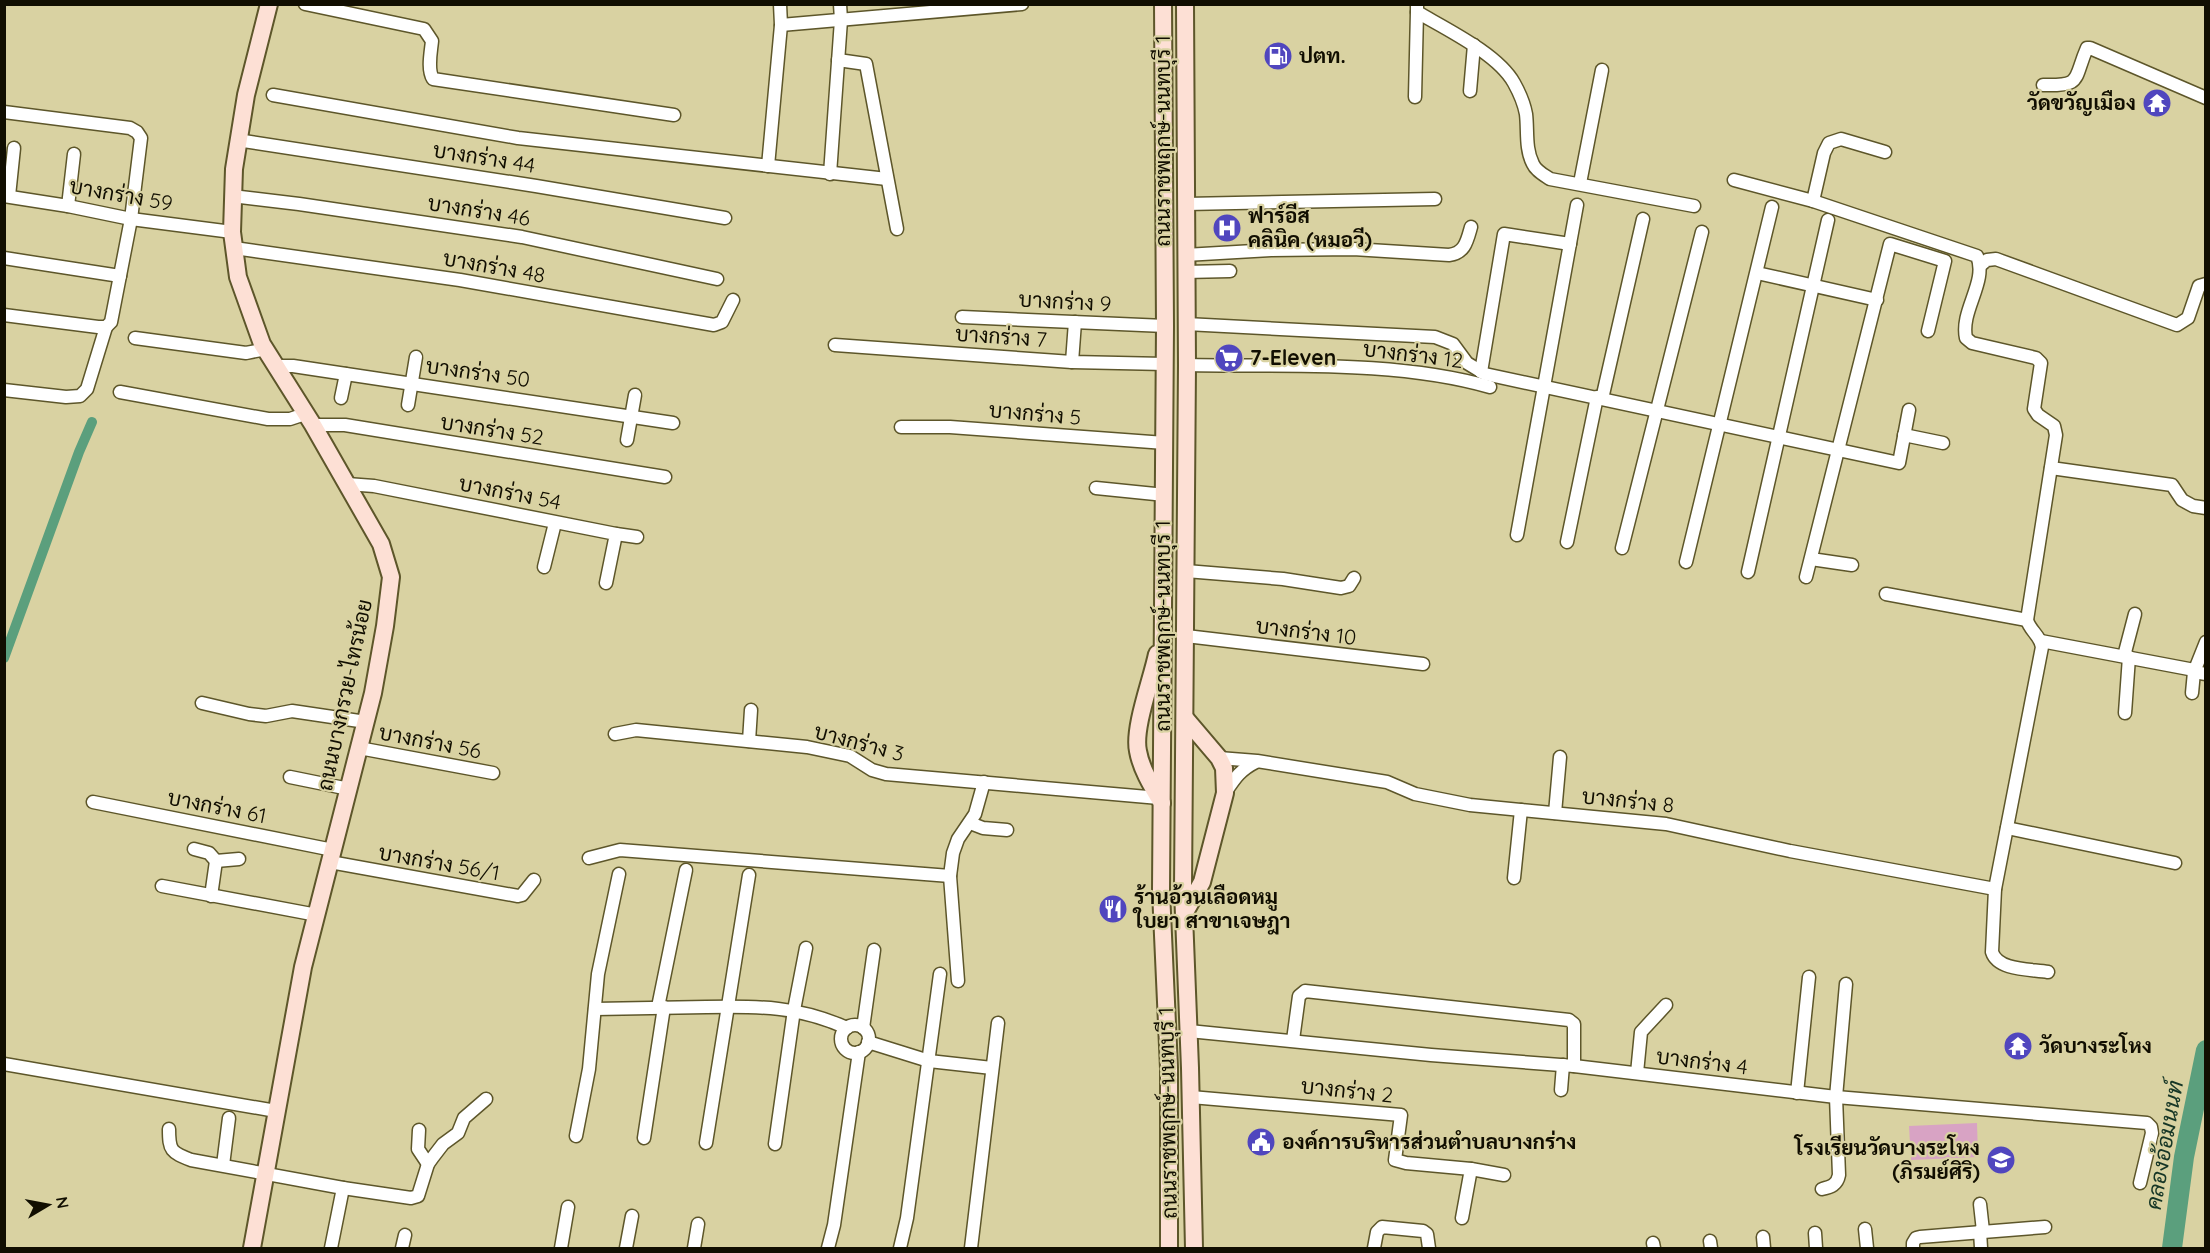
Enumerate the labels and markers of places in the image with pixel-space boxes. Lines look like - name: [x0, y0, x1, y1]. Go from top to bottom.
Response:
- fuel station icon: ปตท.: [1262, 40, 1294, 72]
- place label: ปตท.: [1299, 42, 1346, 68]
- temple icon: วัดขวัญเมือง: [2141, 87, 2173, 119]
- place label: วัดขวัญเมือง: [2027, 89, 2136, 116]
- place label: ฟาร์อีส คลินิค (หมอวี): [1248, 202, 1372, 252]
- hospital icon: ฟาร์อีส คลินิค (หมอวี): [1211, 212, 1243, 244]
- supermarket icon: 7-Eleven: [1213, 342, 1245, 374]
- place label: 7-Eleven: [1250, 344, 1336, 370]
- place label: ร้านอ้วนเลือดหมู ใบยา สาขาเจษฎา: [1132, 883, 1291, 935]
- restaurant icon: ร้านอ้วนเลือดหมู ใบยา สาขาเจษฎา: [1097, 893, 1129, 925]
- temple icon: วัดบางระโหง: [2002, 1030, 2034, 1062]
- place label: วัดบางระโหง: [2039, 1032, 2152, 1058]
- public building icon: องค์การบริหารส่วนตำบลบางกร่าง: [1245, 1126, 1277, 1158]
- place label: องค์การบริหารส่วนตำบลบางกร่าง: [1282, 1128, 1576, 1154]
- place label: โรงเรียนวัดบางระโหง (ภิรมย์ศิริ): [1793, 1134, 1980, 1184]
- school or university icon: โรงเรียนวัดบางระโหง (ภิรมย์ศิริ): [1985, 1144, 2017, 1176]

